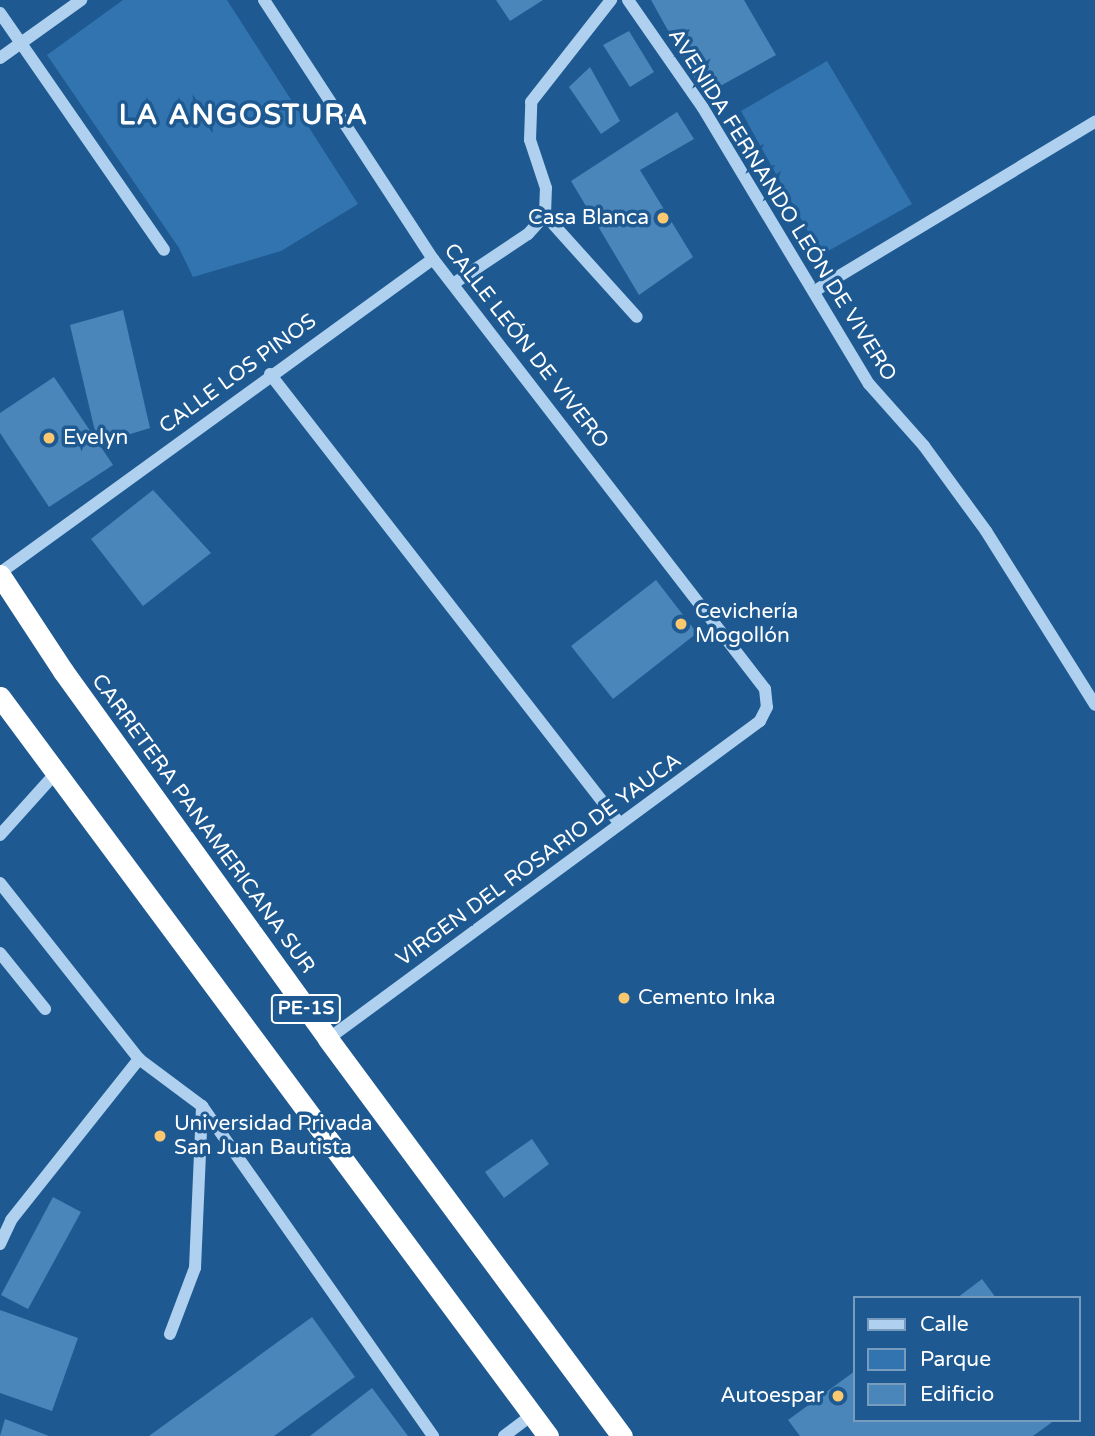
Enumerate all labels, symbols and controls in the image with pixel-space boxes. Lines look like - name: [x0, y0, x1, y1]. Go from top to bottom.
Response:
- street label: AVENIDA FERNANDO LEÓN DE VIVERO: [662, 24, 902, 386]
- district label: LA ANGOSTURA: [120, 98, 368, 132]
- place label: Casa Blanca: [528, 205, 649, 231]
- marker: Casa Blanca: [655, 210, 671, 226]
- street label: CALLE LEÓN DE VIVERO: [438, 238, 614, 454]
- street label: CALLE LOS PINOS: [155, 309, 321, 439]
- place label: Evelyn: [63, 425, 128, 451]
- marker: Evelyn: [41, 430, 57, 446]
- place label: Cevichería Mogollón: [695, 599, 798, 649]
- marker: Cevichería Mogollón: [673, 616, 689, 632]
- street label: CARRETERA PANAMERICANA SUR: [86, 669, 320, 979]
- street label: VIRGEN DEL ROSARIO DE YAUCA: [392, 748, 686, 972]
- place label: Cemento Inka: [638, 985, 776, 1011]
- marker: Cemento Inka: [616, 990, 632, 1006]
- road number: PE-1S: [269, 993, 343, 1024]
- place label: Universidad Privada San Juan Bautista: [174, 1111, 373, 1161]
- marker: Universidad Privada San Juan Bautista: [152, 1128, 168, 1144]
- legend: [853, 1296, 1081, 1422]
- text: Calle: [920, 1312, 969, 1337]
- text: Parque: [920, 1347, 991, 1372]
- text: Edificio: [920, 1382, 994, 1407]
- place label: Autoespar: [720, 1383, 824, 1409]
- marker: Autoespar: [830, 1388, 846, 1404]

